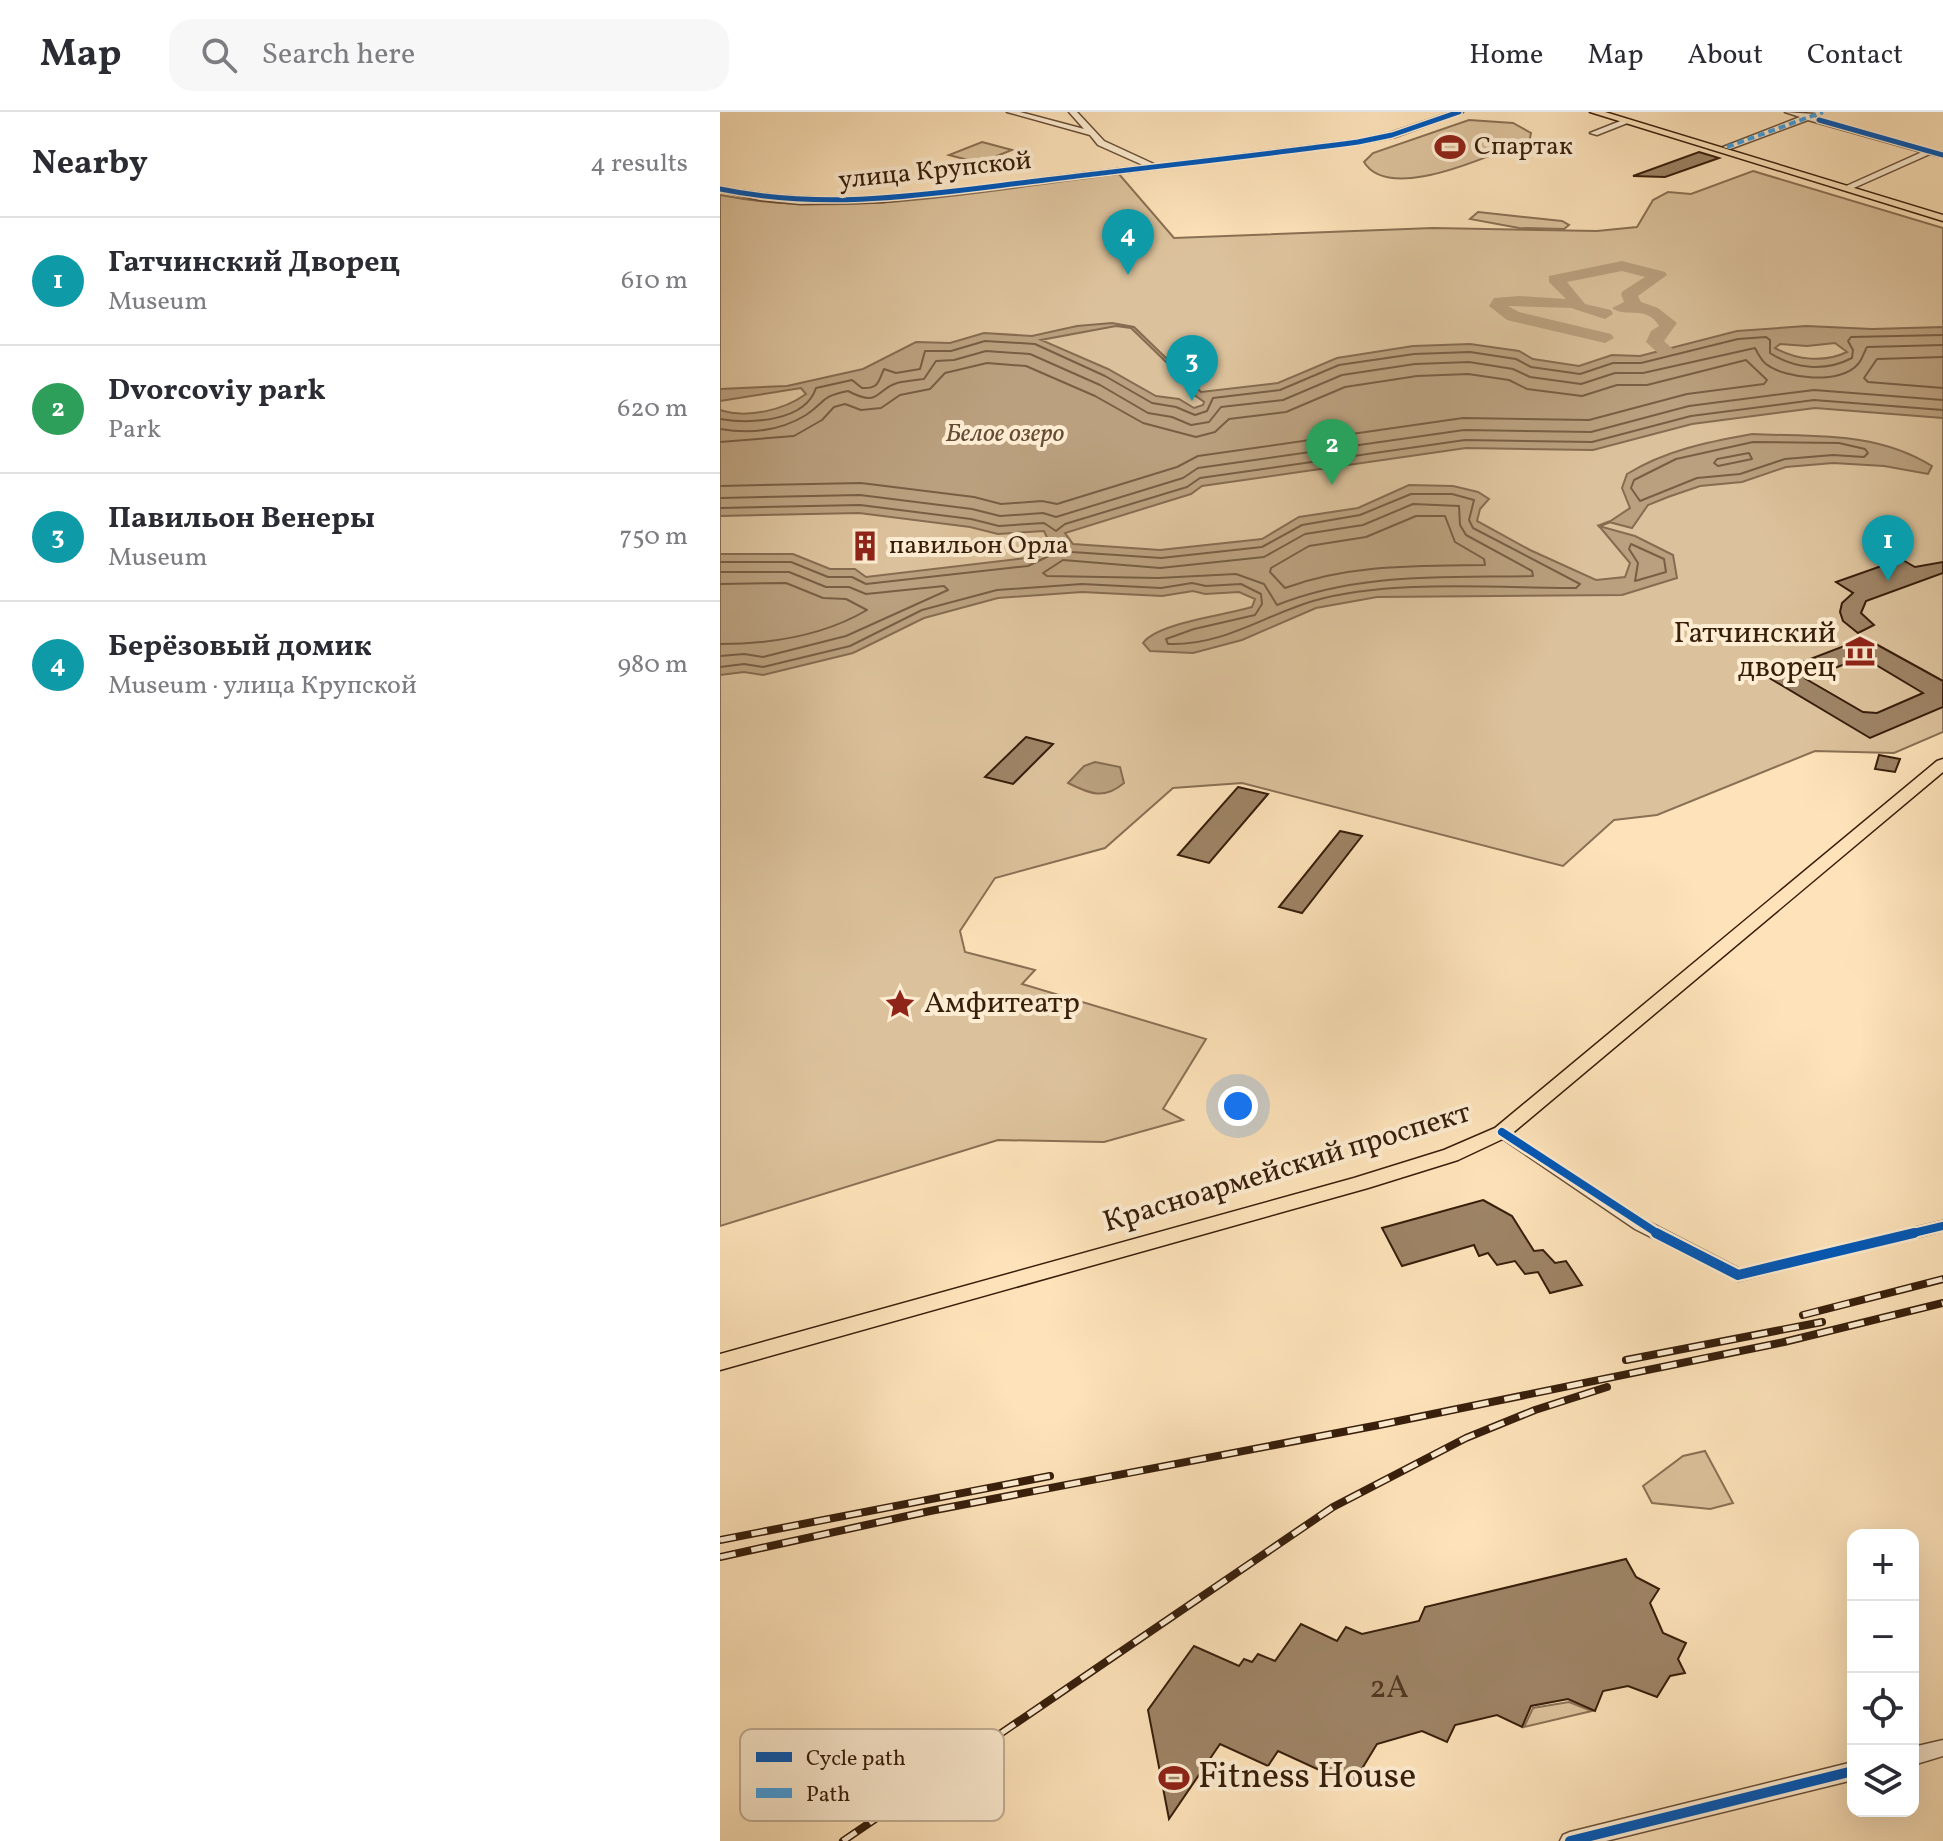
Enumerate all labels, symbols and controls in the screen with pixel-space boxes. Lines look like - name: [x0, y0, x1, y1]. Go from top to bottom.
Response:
- search box: [169, 19, 729, 91]
- text: Map: [40, 29, 121, 82]
- icon: search: [197, 33, 241, 77]
- text: Search here: [261, 34, 415, 76]
- text: Home: [1469, 36, 1543, 75]
- text: Map: [1587, 36, 1643, 75]
- text: About: [1687, 36, 1763, 75]
- text: Contact: [1807, 36, 1903, 75]
- place label: Спартак: [1474, 129, 1573, 165]
- sports icon: Спартак: [1433, 130, 1467, 164]
- text: Nearby: [32, 141, 148, 188]
- street label: улица Крупской: [837, 143, 1033, 199]
- text: 4 results: [590, 146, 688, 182]
- pin: 4: [1102, 209, 1154, 275]
- text: Гатчинский Дворец: [108, 242, 400, 284]
- text: 1: [53, 263, 63, 299]
- text: 610 m: [621, 263, 688, 299]
- text: Museum: [108, 284, 207, 320]
- pin: 3: [1166, 335, 1218, 401]
- text: Dvorcoviy park: [108, 370, 326, 412]
- text: 2: [51, 391, 65, 427]
- text: 620 m: [617, 391, 688, 427]
- text: Park: [108, 412, 161, 448]
- water label: Белое озеро: [946, 416, 1064, 452]
- pin: 2: [1306, 419, 1358, 485]
- text: Павильон Венеры: [108, 498, 375, 540]
- pin: 1: [1862, 515, 1914, 581]
- text: 3: [51, 519, 65, 555]
- text: 750 m: [620, 519, 688, 555]
- place label: павильон Орла: [889, 528, 1069, 564]
- building icon: павильон Орла: [848, 529, 882, 563]
- text: Museum: [108, 540, 207, 576]
- place label: Гатчинский дворец: [1673, 613, 1836, 689]
- text: Берёзовый домик: [108, 626, 372, 668]
- museum icon: Гатчинский дворец: [1843, 634, 1877, 668]
- text: 4: [50, 647, 66, 683]
- text: 980 m: [617, 647, 688, 683]
- text: Museum · улица Крупской: [108, 668, 417, 704]
- place label: Амфитеатр: [924, 983, 1080, 1025]
- place icon: Амфитеатр: [883, 987, 917, 1021]
- your location: [1218, 1086, 1258, 1126]
- street label: Красноармейский проспект: [1098, 1092, 1476, 1244]
- map controls: [1847, 1529, 1919, 1817]
- button: +: [1847, 1529, 1919, 1601]
- button: −: [1847, 1601, 1919, 1673]
- house number: 2А: [1369, 1667, 1409, 1711]
- button: locate: [1847, 1673, 1919, 1745]
- legend: [740, 1729, 1004, 1821]
- text: Cycle path: [806, 1744, 906, 1775]
- button: layers: [1847, 1745, 1919, 1817]
- place label: Fitness House: [1198, 1753, 1416, 1803]
- sports icon: Fitness House: [1157, 1761, 1191, 1795]
- text: Path: [806, 1780, 850, 1811]

